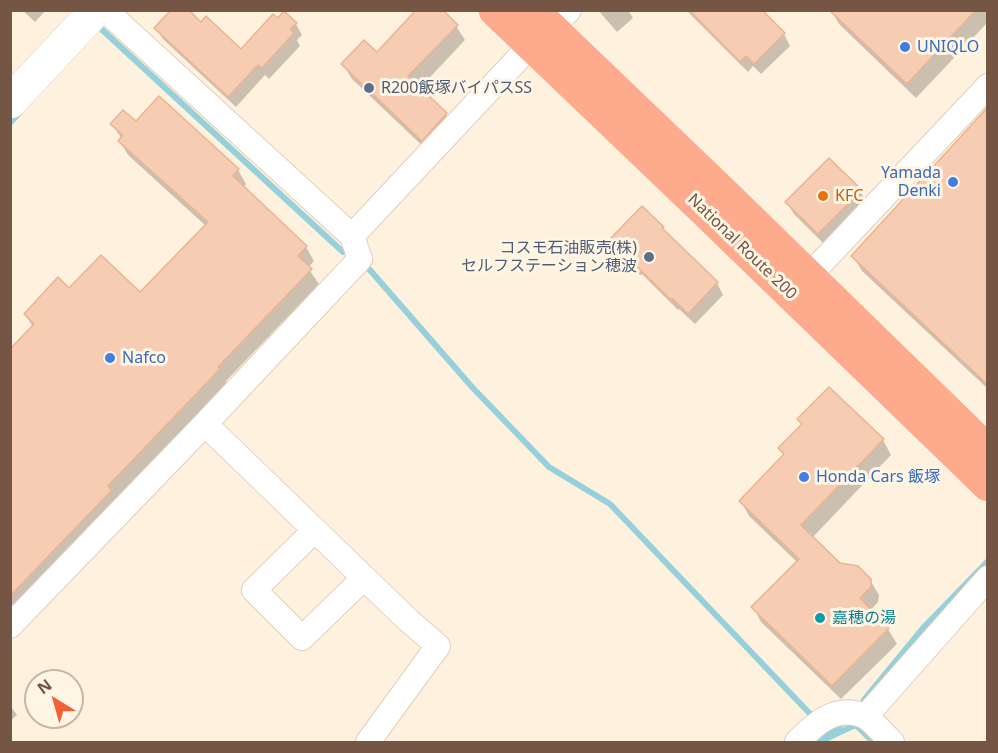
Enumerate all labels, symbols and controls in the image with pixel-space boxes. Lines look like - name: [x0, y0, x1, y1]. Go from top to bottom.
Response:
- place label: UNIQLO: [917, 37, 979, 57]
- marker: UNIQLO: [898, 40, 912, 54]
- place label: R200飯塚バイパスSS: [381, 78, 532, 98]
- marker: R200飯塚バイパスSS: [362, 81, 376, 95]
- place label: Yamada Denki: [881, 163, 941, 201]
- marker: Yamada Denki: [946, 175, 960, 189]
- place label: KFC: [835, 186, 863, 206]
- marker: KFC: [816, 189, 830, 203]
- street label: National Route 200: [684, 190, 800, 304]
- place label: コスモ石油販売(株) セルフステーション穂波: [461, 238, 637, 276]
- marker: コスモ石油販売(株) セルフステーション穂波: [642, 250, 656, 264]
- place label: Nafco: [122, 348, 166, 368]
- marker: Nafco: [103, 351, 117, 365]
- place label: Honda Cars 飯塚: [816, 467, 940, 487]
- marker: Honda Cars 飯塚: [797, 470, 811, 484]
- place label: 嘉穂の湯: [832, 608, 896, 628]
- marker: 嘉穂の湯: [813, 611, 827, 625]
- north arrow: [24, 669, 84, 729]
- text: N: [33, 674, 56, 699]

